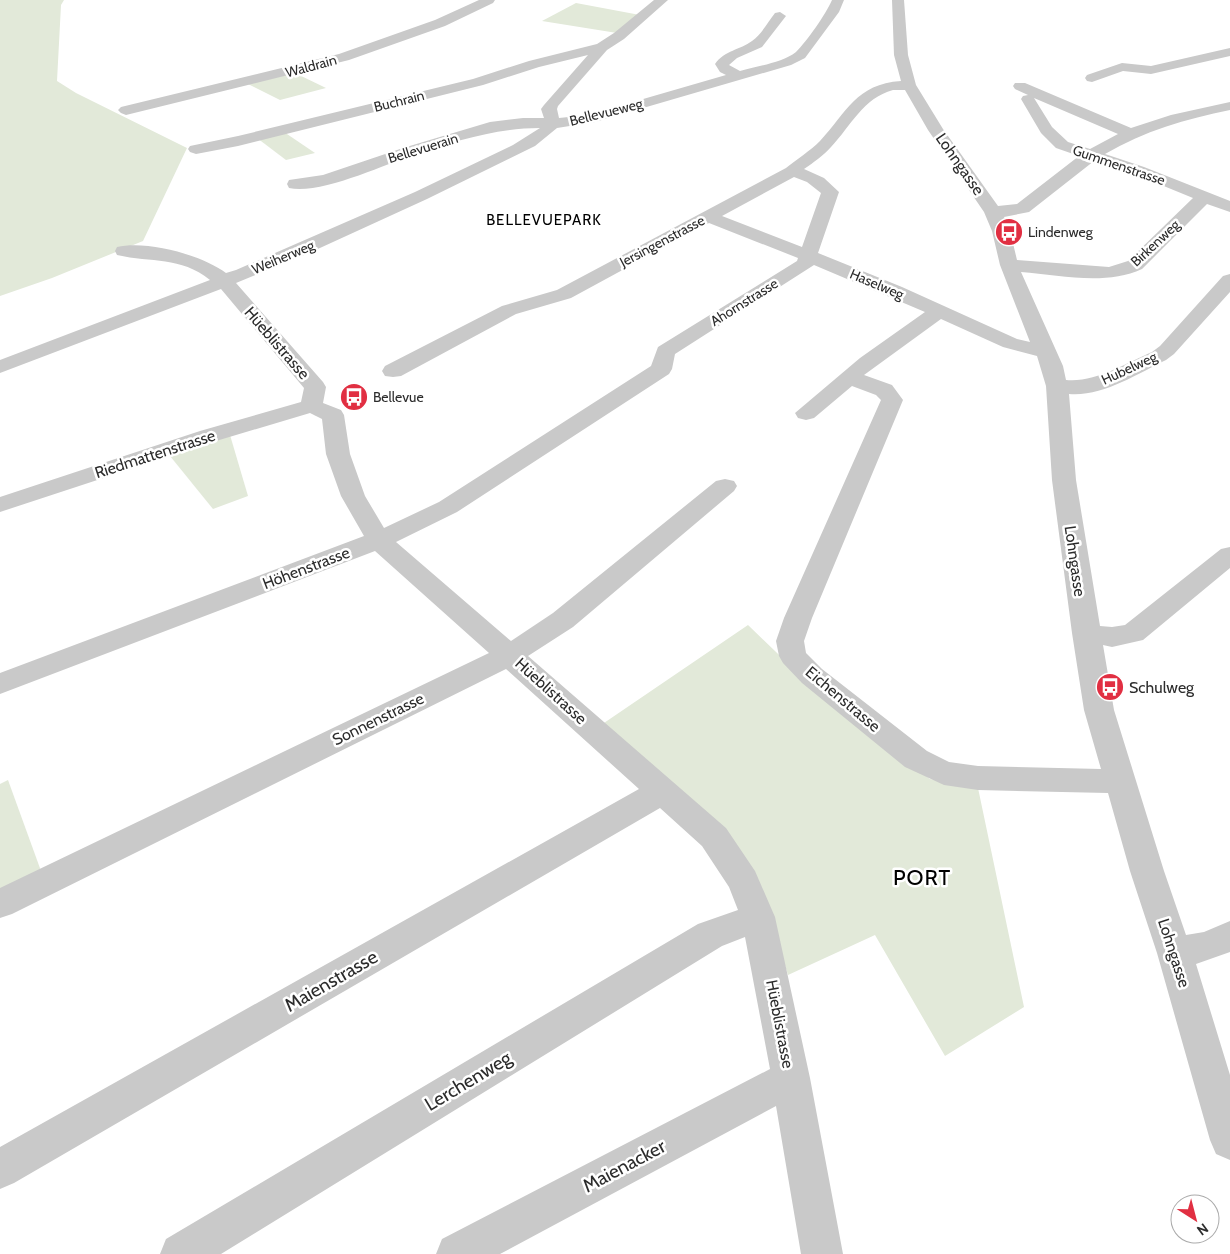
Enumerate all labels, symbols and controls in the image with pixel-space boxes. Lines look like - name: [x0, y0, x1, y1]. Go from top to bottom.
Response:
- street label: Waldrain: [283, 51, 339, 81]
- street label: Buchrain: [372, 86, 426, 116]
- street label: Bellevueweg: [568, 94, 645, 130]
- street label: Bellevuerain: [386, 129, 460, 167]
- street label: Lohngasse: [932, 129, 988, 199]
- street label: Gummenstrasse: [1070, 141, 1168, 189]
- district label: BELLEVUEPARK: [486, 211, 602, 229]
- street label: Jersingenstrasse: [615, 211, 708, 271]
- street label: Birkenweg: [1127, 215, 1184, 270]
- bus stop icon: Lindenweg: [994, 217, 1024, 247]
- place label: Lindenweg: [1028, 223, 1094, 241]
- street label: Weiherweg: [249, 235, 318, 278]
- street label: Haselweg: [847, 265, 908, 304]
- street label: Ahornstrasse: [707, 274, 781, 330]
- street label: Hüeblistrasse: [240, 303, 314, 383]
- street label: Hubelweg: [1098, 347, 1161, 389]
- bus stop icon: Bellevue: [339, 382, 369, 412]
- place label: Bellevue: [373, 388, 424, 406]
- street label: Riedmattenstrasse: [92, 426, 218, 482]
- street label: Lohngasse: [1061, 524, 1089, 598]
- street label: Höhenstrasse: [260, 543, 352, 593]
- street label: Hüeblistrasse: [511, 654, 591, 728]
- street label: Eichenstrasse: [802, 662, 884, 736]
- bus stop icon: Schulweg: [1095, 672, 1125, 702]
- place label: Schulweg: [1129, 678, 1195, 697]
- street label: Sonnenstrasse: [329, 689, 427, 749]
- district label: PORT: [893, 864, 951, 891]
- street label: Lohngasse: [1154, 916, 1194, 990]
- street label: Maienstrasse: [280, 945, 382, 1017]
- street label: Hüeblistrasse: [762, 978, 798, 1070]
- street label: Lerchenweg: [421, 1046, 516, 1116]
- street label: Maienacker: [579, 1135, 669, 1197]
- north arrow: [1170, 1194, 1220, 1244]
- text: N: [1193, 1219, 1212, 1240]

